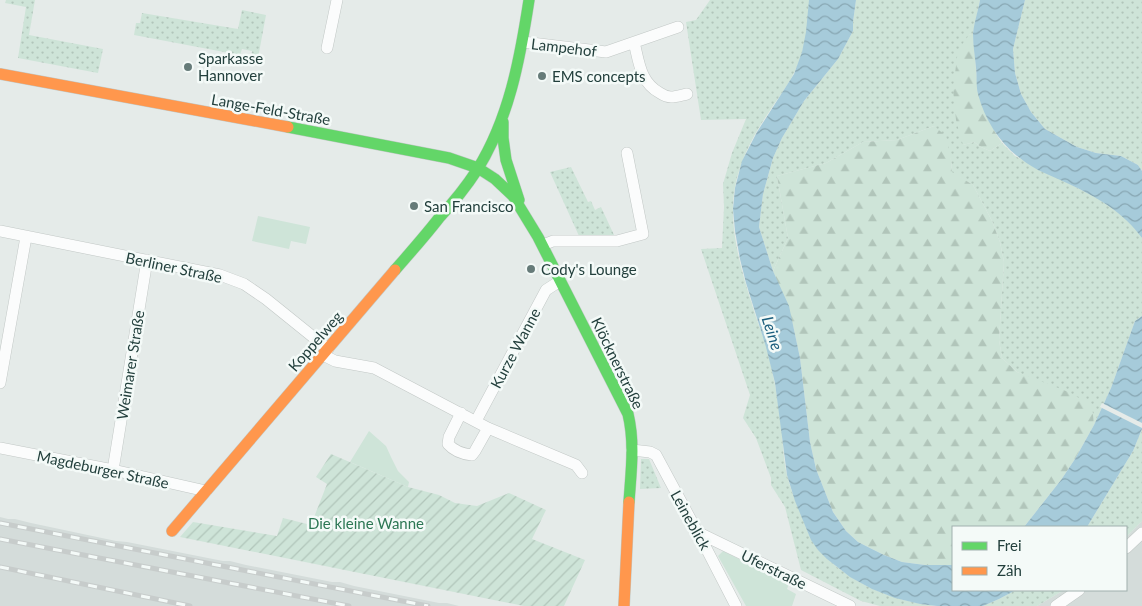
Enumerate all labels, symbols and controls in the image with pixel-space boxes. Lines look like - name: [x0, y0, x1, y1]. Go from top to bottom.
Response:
- street label: Lampehof: [530, 34, 598, 60]
- place label: Sparkasse Hannover: [198, 49, 263, 84]
- marker: Sparkasse Hannover: [182, 61, 194, 73]
- place label: EMS concepts: [552, 67, 646, 85]
- marker: EMS concepts: [536, 70, 548, 82]
- street label: Lange-Feld-Straße: [210, 90, 332, 128]
- place label: San Francisco: [424, 197, 514, 215]
- marker: San Francisco: [408, 200, 420, 212]
- street label: Berliner Straße: [124, 248, 224, 286]
- place label: Cody's Lounge: [541, 260, 637, 278]
- marker: Cody's Lounge: [525, 263, 537, 275]
- street label: Kurze Wanne: [486, 305, 544, 391]
- street label: Koppelweg: [284, 307, 346, 375]
- street label: Weimarer Straße: [112, 309, 148, 421]
- street label: Klöcknerstraße: [588, 314, 648, 412]
- water label: Leine: [759, 314, 787, 353]
- street label: Magdeburger Straße: [35, 446, 171, 492]
- street label: Leineblick: [667, 487, 715, 553]
- park label: Die kleine Wanne: [308, 514, 424, 532]
- legend: [952, 526, 1127, 591]
- text: Frei: [997, 536, 1022, 554]
- street label: Uferstraße: [738, 545, 810, 593]
- text: Zäh: [997, 561, 1022, 579]

